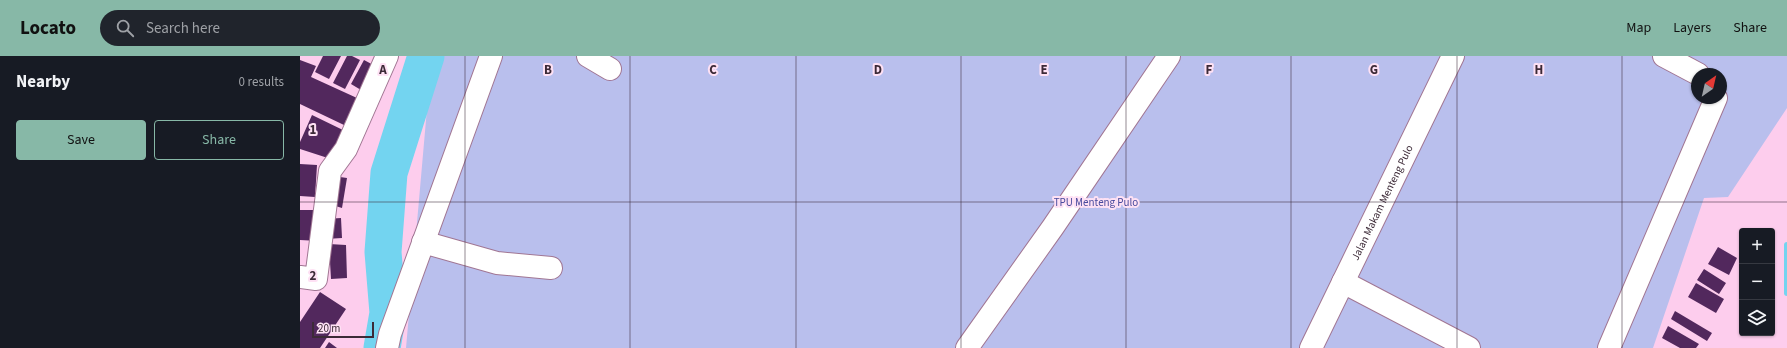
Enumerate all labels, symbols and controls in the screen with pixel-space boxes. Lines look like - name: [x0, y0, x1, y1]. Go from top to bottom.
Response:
- search box: [100, 10, 380, 46]
- text: Locato: [20, 15, 76, 42]
- icon: search: [114, 17, 136, 39]
- text: Search here: [146, 18, 220, 39]
- text: Map: [1626, 18, 1651, 38]
- text: Layers: [1673, 18, 1711, 38]
- text: Share: [1733, 18, 1767, 38]
- text: A: [378, 61, 387, 79]
- text: B: [544, 61, 552, 79]
- text: C: [709, 61, 717, 79]
- text: D: [874, 61, 882, 79]
- text: E: [1040, 61, 1048, 79]
- text: F: [1206, 61, 1213, 79]
- text: G: [1370, 61, 1378, 79]
- text: H: [1535, 61, 1543, 79]
- north arrow: [1691, 68, 1727, 104]
- text: Nearby: [16, 70, 70, 94]
- text: 0 results: [239, 73, 284, 91]
- button: Save: [16, 120, 146, 160]
- button: Share: [154, 120, 284, 160]
- text: 1: [310, 121, 317, 139]
- street label: Jalan Makam Menteng Pulo: [1348, 142, 1417, 263]
- park label: TPU Menteng Pulo: [1054, 195, 1138, 210]
- map controls: [1739, 228, 1775, 336]
- button: +: [1739, 228, 1775, 264]
- button: −: [1739, 264, 1775, 300]
- text: 2: [310, 267, 317, 285]
- button: layers: [1739, 300, 1775, 336]
- scale bar: [312, 320, 374, 339]
- text: 20 m: [318, 321, 340, 336]

